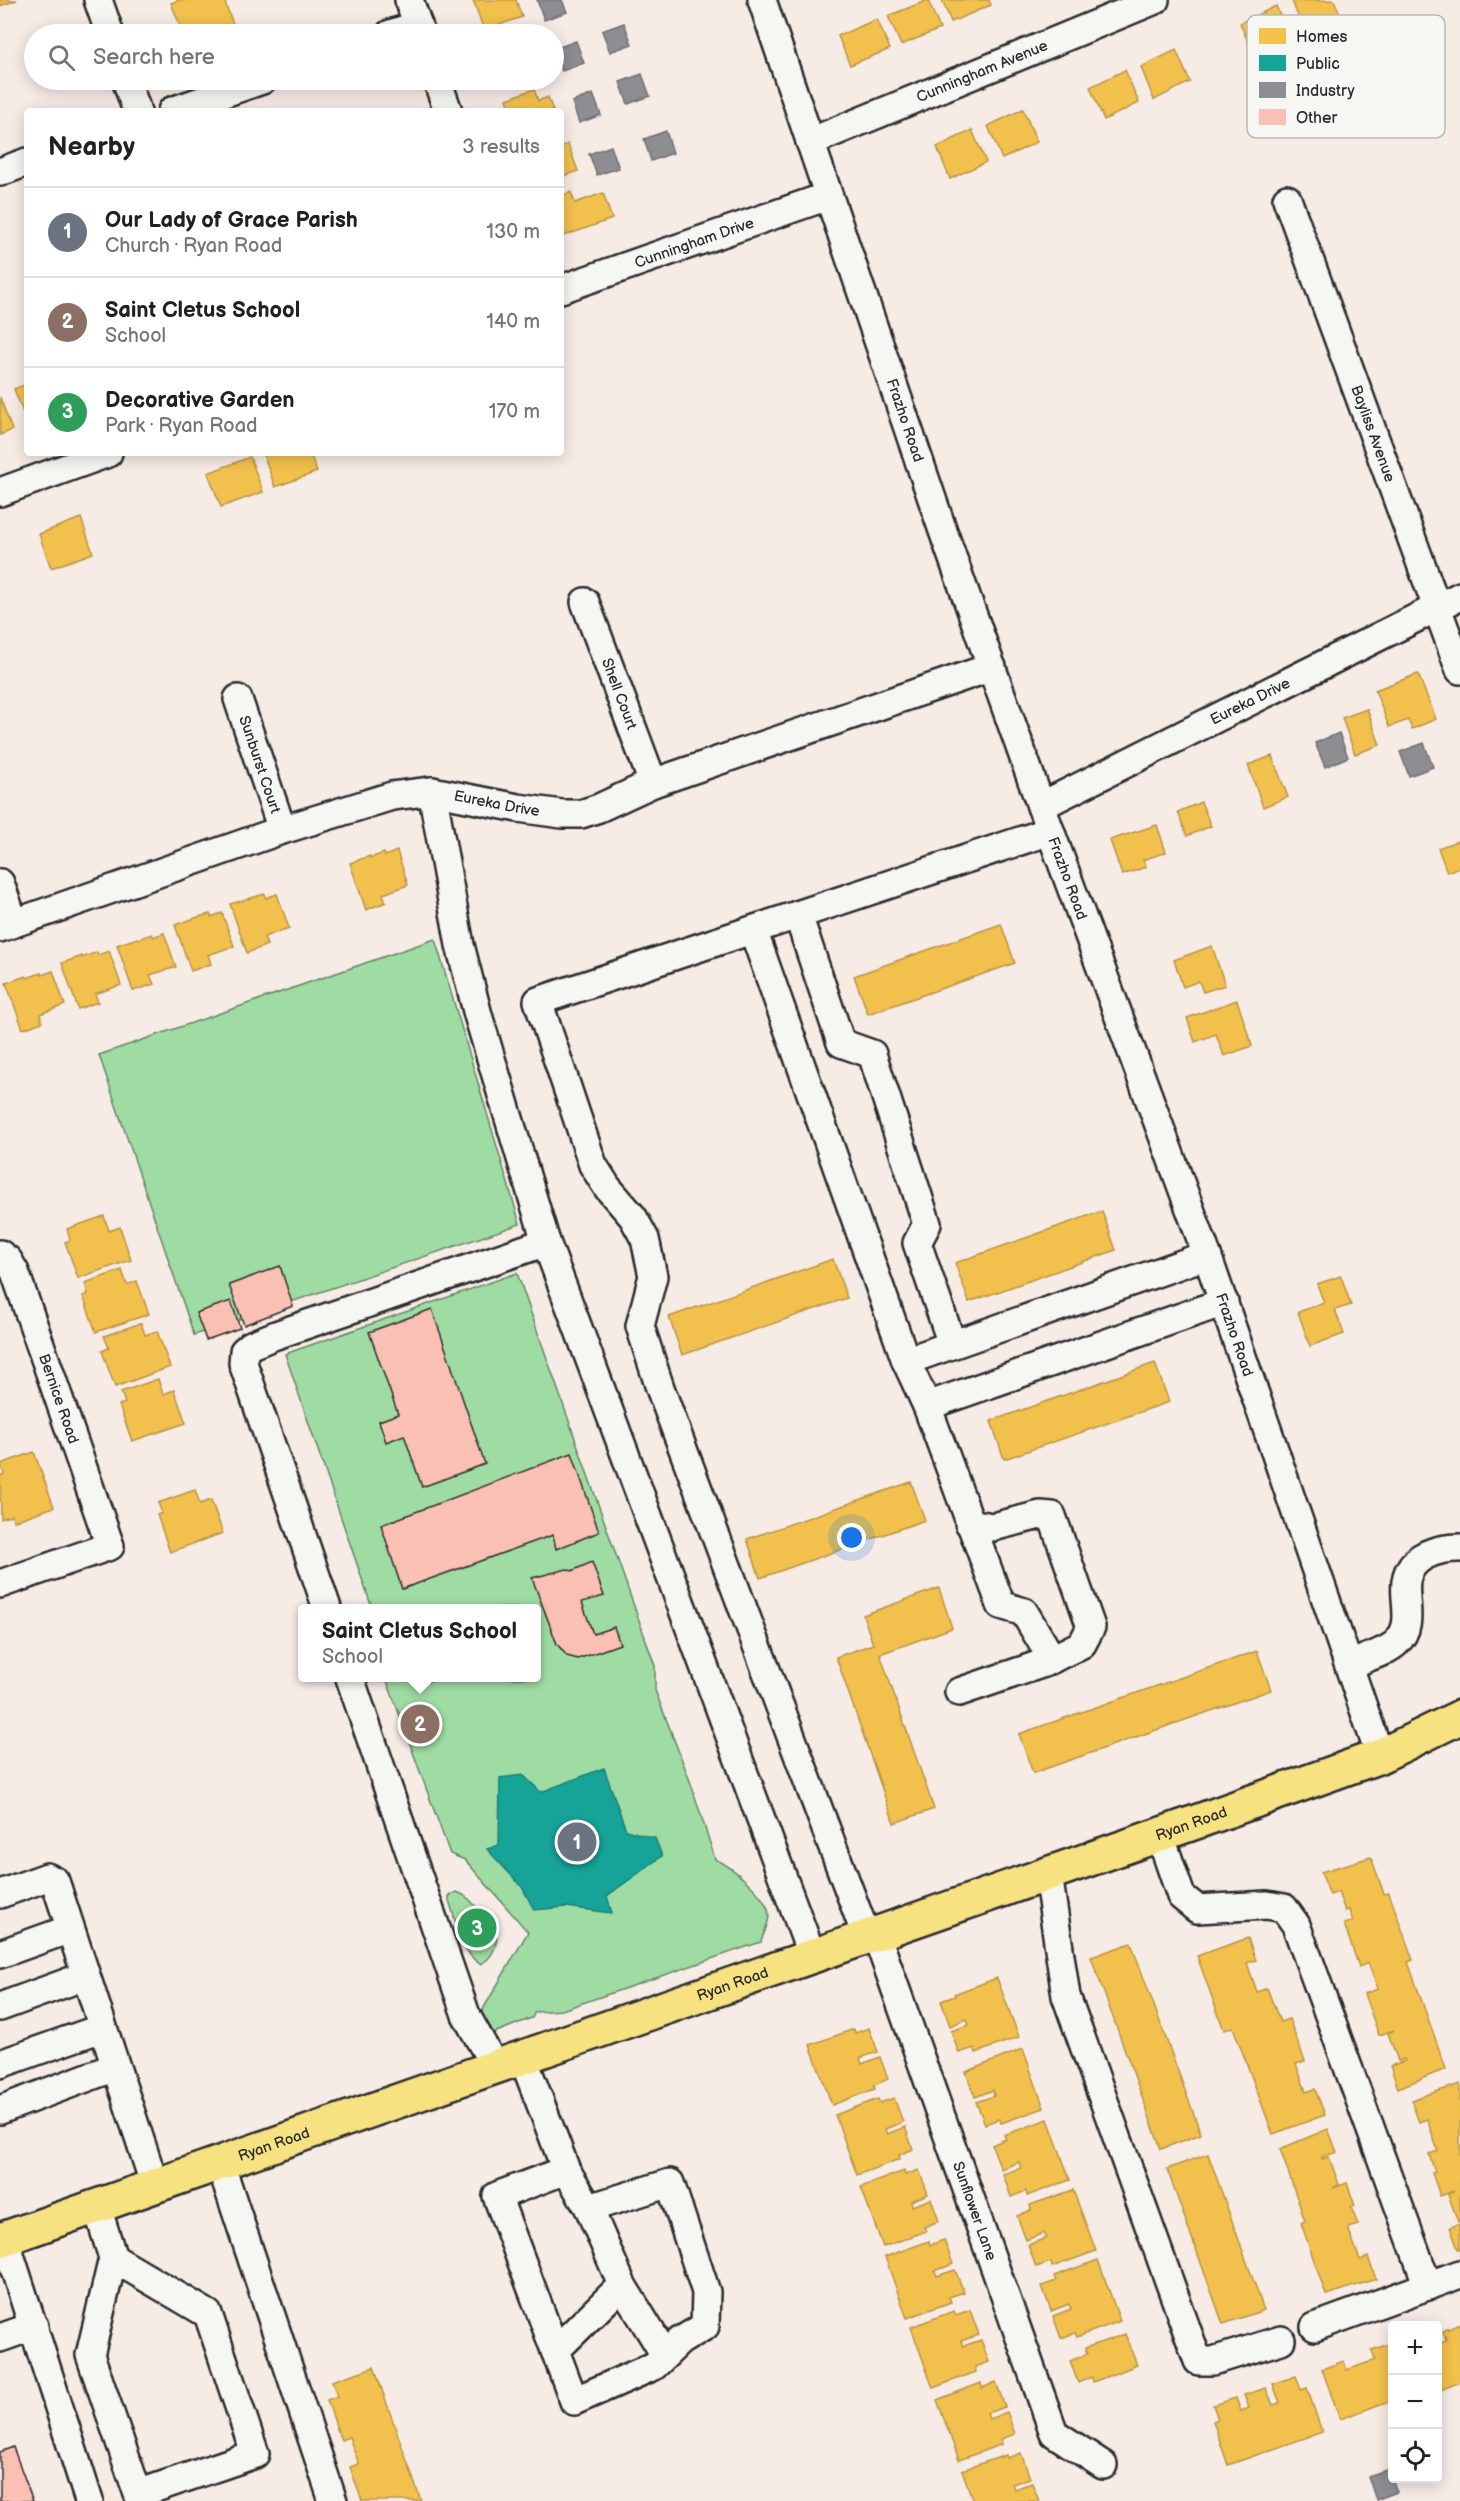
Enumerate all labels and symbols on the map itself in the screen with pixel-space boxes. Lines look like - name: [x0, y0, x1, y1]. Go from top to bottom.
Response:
- legend: [1247, 15, 1445, 138]
- text: Homes: [1296, 28, 1348, 47]
- street label: Cunningham Avenue: [914, 36, 1051, 107]
- text: Public: [1296, 55, 1340, 74]
- text: Industry: [1296, 82, 1355, 101]
- text: Other: [1296, 109, 1337, 128]
- street label: Cunningham Drive: [632, 214, 757, 273]
- street label: Frazho Road: [882, 376, 928, 465]
- street label: Bayliss Avenue: [1346, 383, 1399, 485]
- street label: Shell Court: [597, 656, 641, 733]
- street label: Eureka Drive: [1207, 674, 1294, 730]
- street label: Sunburst Court: [234, 713, 285, 816]
- street label: Eureka Drive: [452, 787, 541, 821]
- street label: Frazho Road: [1043, 834, 1091, 923]
- street label: Frazho Road: [1211, 1291, 1257, 1379]
- street label: Bernice Road: [34, 1351, 83, 1446]
- your location: [837, 1523, 866, 1552]
- pin: 2: [400, 1702, 440, 1746]
- street label: Ryan Road: [1153, 1803, 1230, 1845]
- pin: 1: [558, 1820, 596, 1864]
- pin: 3: [458, 1906, 496, 1950]
- street label: Ryan Road: [694, 1963, 771, 2006]
- street label: Ryan Road: [236, 2124, 312, 2166]
- street label: Sunflower Lane: [948, 2159, 1001, 2263]

